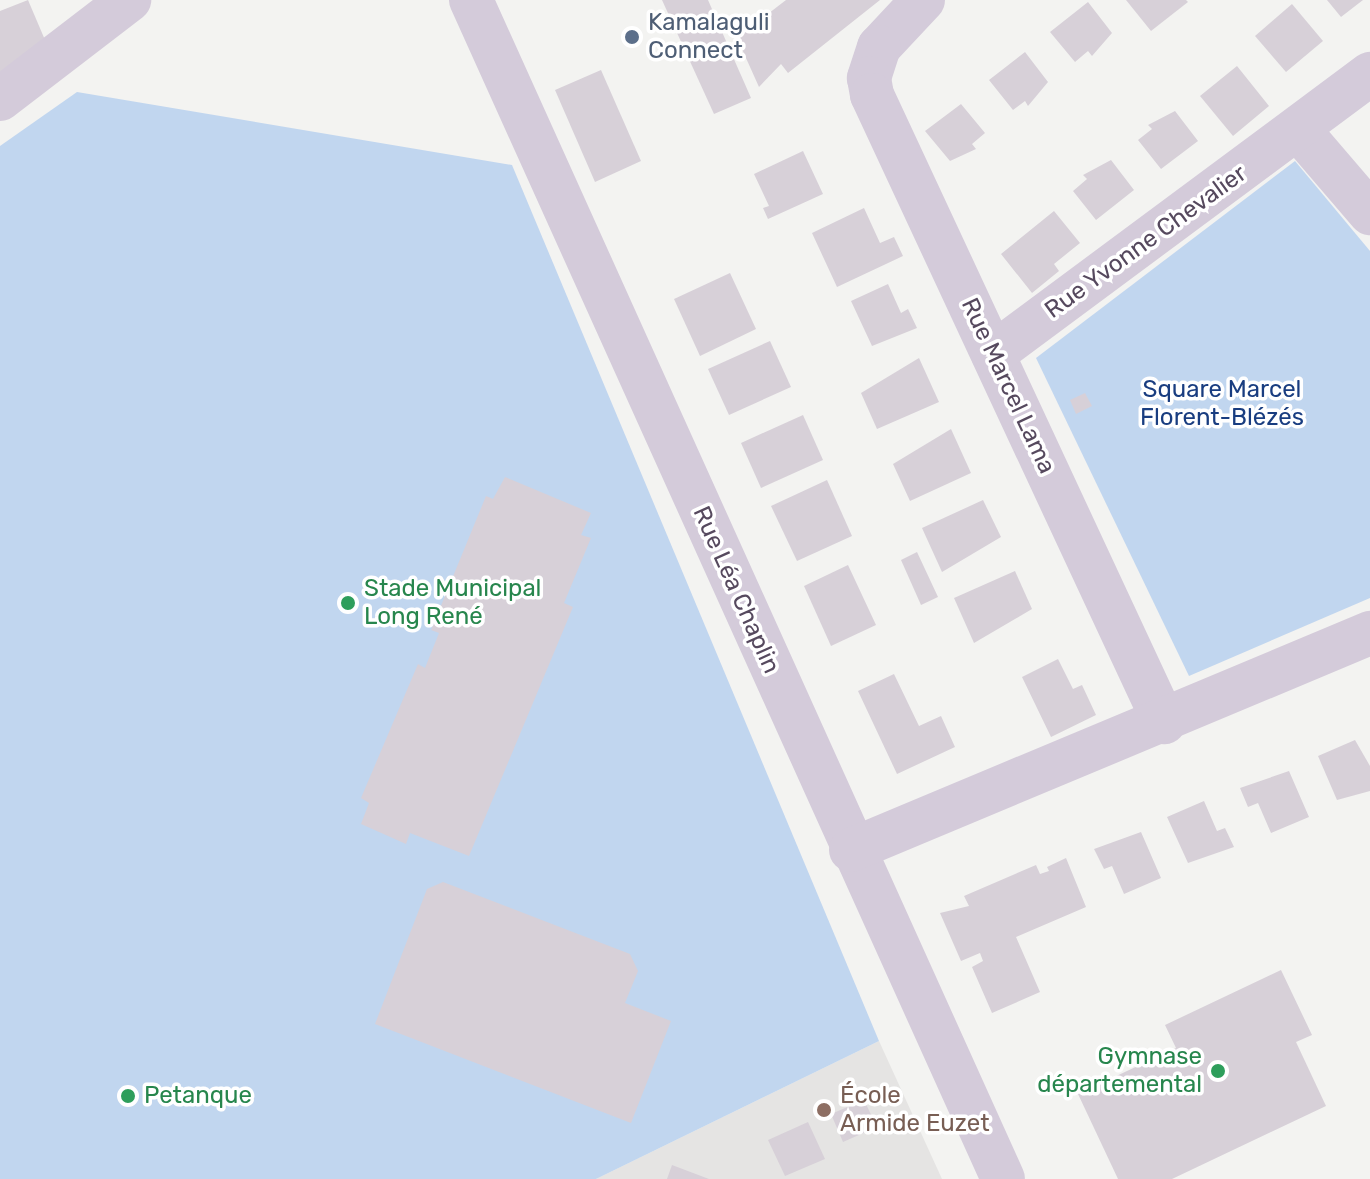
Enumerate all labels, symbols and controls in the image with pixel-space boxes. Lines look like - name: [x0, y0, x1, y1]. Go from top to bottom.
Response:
- place label: Kamalaguli Connect: [648, 9, 770, 65]
- marker: Kamalaguli Connect: [623, 28, 641, 46]
- street label: Rue Yvonne Chevalier: [1039, 159, 1253, 325]
- street label: Rue Marcel Lama: [955, 294, 1061, 478]
- park label: Square Marcel Florent-Blézés: [1140, 376, 1304, 432]
- street label: Rue Léa Chaplin: [686, 502, 786, 678]
- place label: Stade Municipal Long René: [364, 575, 541, 631]
- marker: Stade Municipal Long René: [339, 594, 357, 612]
- place label: Gymnase départemental: [1037, 1043, 1202, 1099]
- marker: Gymnase départemental: [1209, 1062, 1227, 1080]
- place label: Petanque: [144, 1082, 252, 1110]
- place label: École Armide Euzet: [840, 1082, 990, 1138]
- marker: Petanque: [119, 1087, 137, 1105]
- marker: École Armide Euzet: [815, 1101, 833, 1119]

